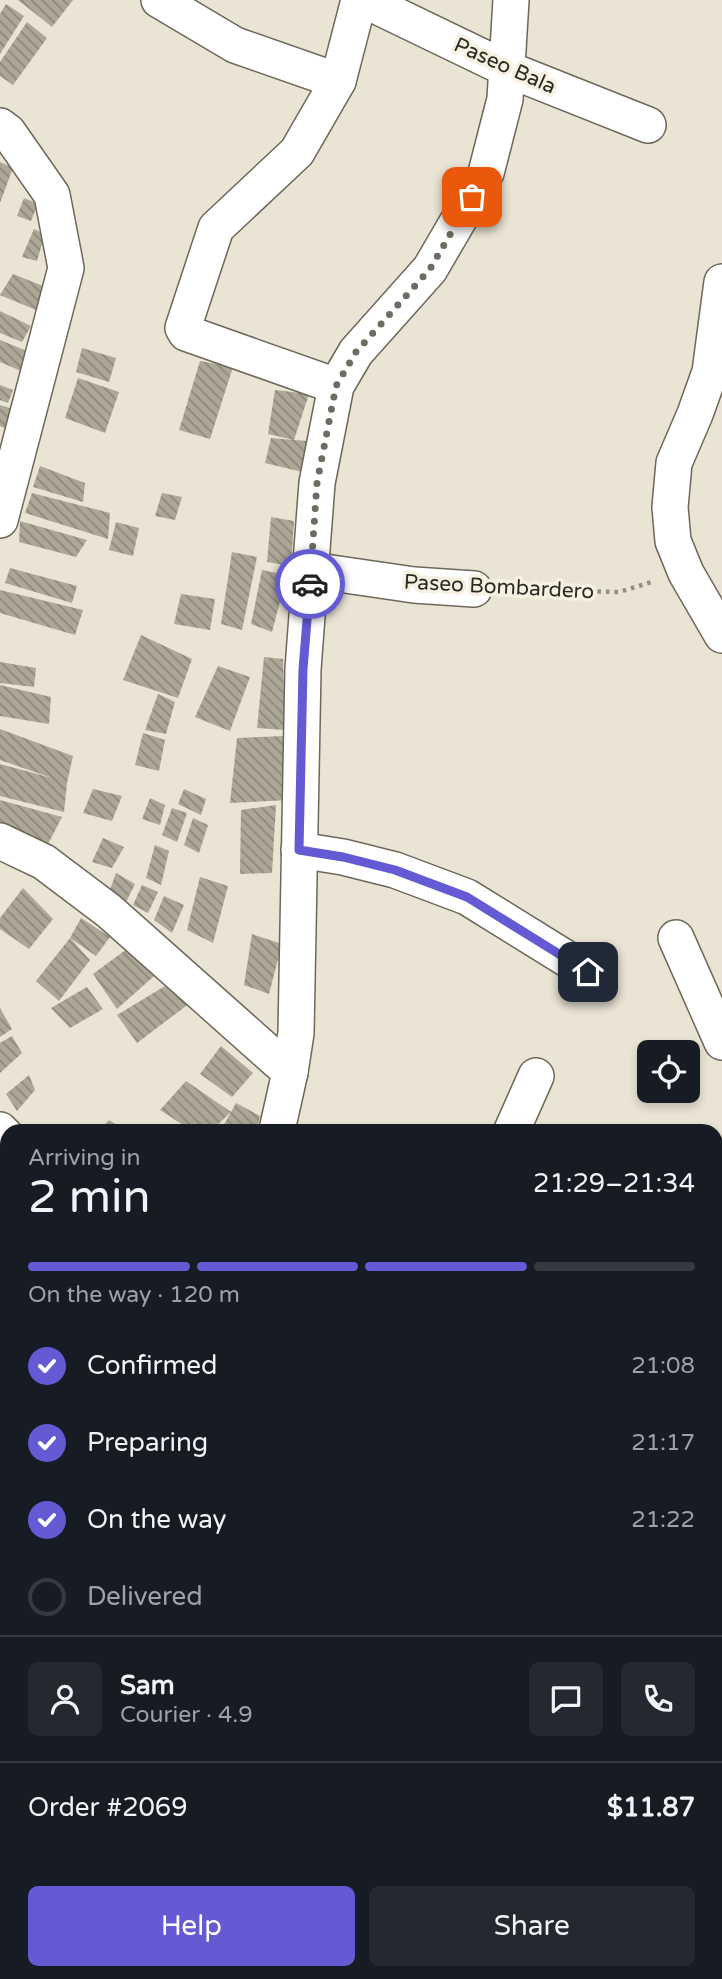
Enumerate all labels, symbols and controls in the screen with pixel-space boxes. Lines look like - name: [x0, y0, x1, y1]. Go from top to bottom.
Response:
- street label: Paseo Bala: [450, 32, 560, 100]
- pin: [442, 167, 502, 227]
- icon: bag: [453, 178, 491, 216]
- courier: [275, 549, 345, 619]
- icon: car: [291, 565, 329, 603]
- street label: Paseo Bombardero: [403, 570, 595, 604]
- pin: [558, 942, 618, 1002]
- icon: home: [569, 953, 607, 991]
- map controls: [637, 1040, 700, 1103]
- button: locate: [637, 1040, 700, 1103]
- text: Arriving in: [28, 1144, 141, 1172]
- text: 21:29–21:34: [533, 1168, 695, 1199]
- text: 2 min: [28, 1170, 151, 1225]
- text: On the way · 120 m: [28, 1281, 240, 1309]
- icon: check: [28, 1347, 66, 1385]
- text: Confirmed: [87, 1350, 217, 1381]
- text: 21:08: [631, 1352, 695, 1380]
- icon: check: [28, 1424, 66, 1462]
- text: Preparing: [87, 1427, 208, 1458]
- text: 21:17: [631, 1429, 695, 1457]
- icon: check: [28, 1501, 66, 1539]
- text: On the way: [87, 1504, 227, 1535]
- text: 21:22: [631, 1506, 695, 1534]
- text: Delivered: [87, 1581, 203, 1612]
- button: person: [28, 1662, 102, 1736]
- button: chat: [529, 1662, 603, 1736]
- button: phone: [621, 1662, 695, 1736]
- text: Sam: [120, 1670, 175, 1701]
- text: Courier · 4.9: [120, 1701, 253, 1729]
- text: Order #2069: [28, 1792, 188, 1823]
- text: $11.87: [607, 1792, 695, 1823]
- button: Help: [28, 1886, 355, 1966]
- button: Share: [369, 1886, 695, 1966]

